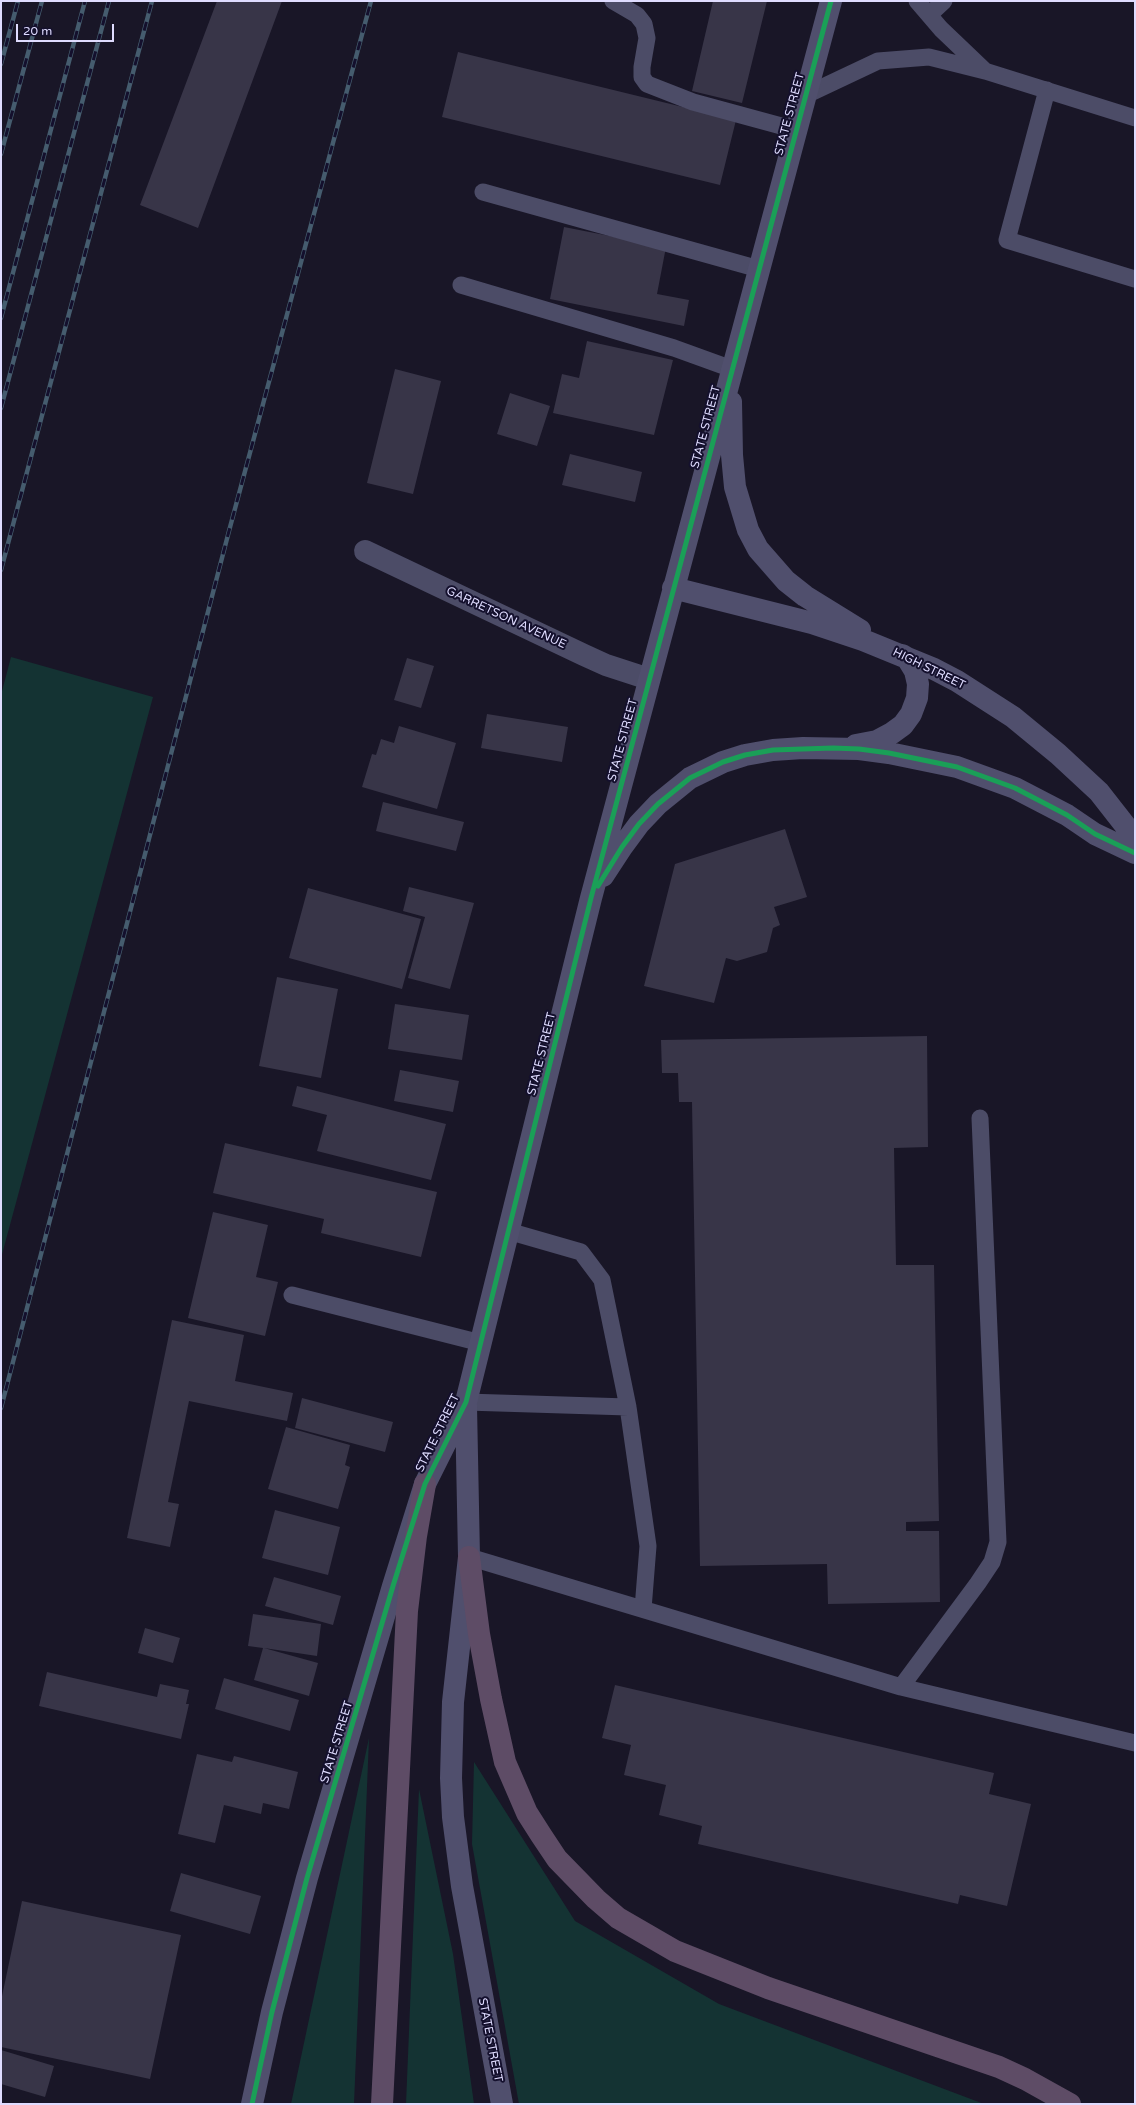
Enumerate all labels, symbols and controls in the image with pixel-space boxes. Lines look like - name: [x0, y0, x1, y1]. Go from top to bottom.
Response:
- scale bar: [18, 16, 116, 42]
- text: 20 m: [23, 24, 52, 38]
- street label: STATE STREET: [772, 71, 808, 157]
- street label: STATE STREET: [688, 384, 724, 470]
- street label: GARRETSON AVENUE: [444, 584, 568, 652]
- street label: HIGH STREET: [890, 645, 968, 693]
- street label: STATE STREET: [605, 697, 641, 783]
- street label: STATE STREET: [525, 1011, 559, 1097]
- street label: STATE STREET: [413, 1392, 463, 1474]
- street label: STATE STREET: [318, 1699, 356, 1785]
- street label: STATE STREET: [475, 1997, 505, 2083]

